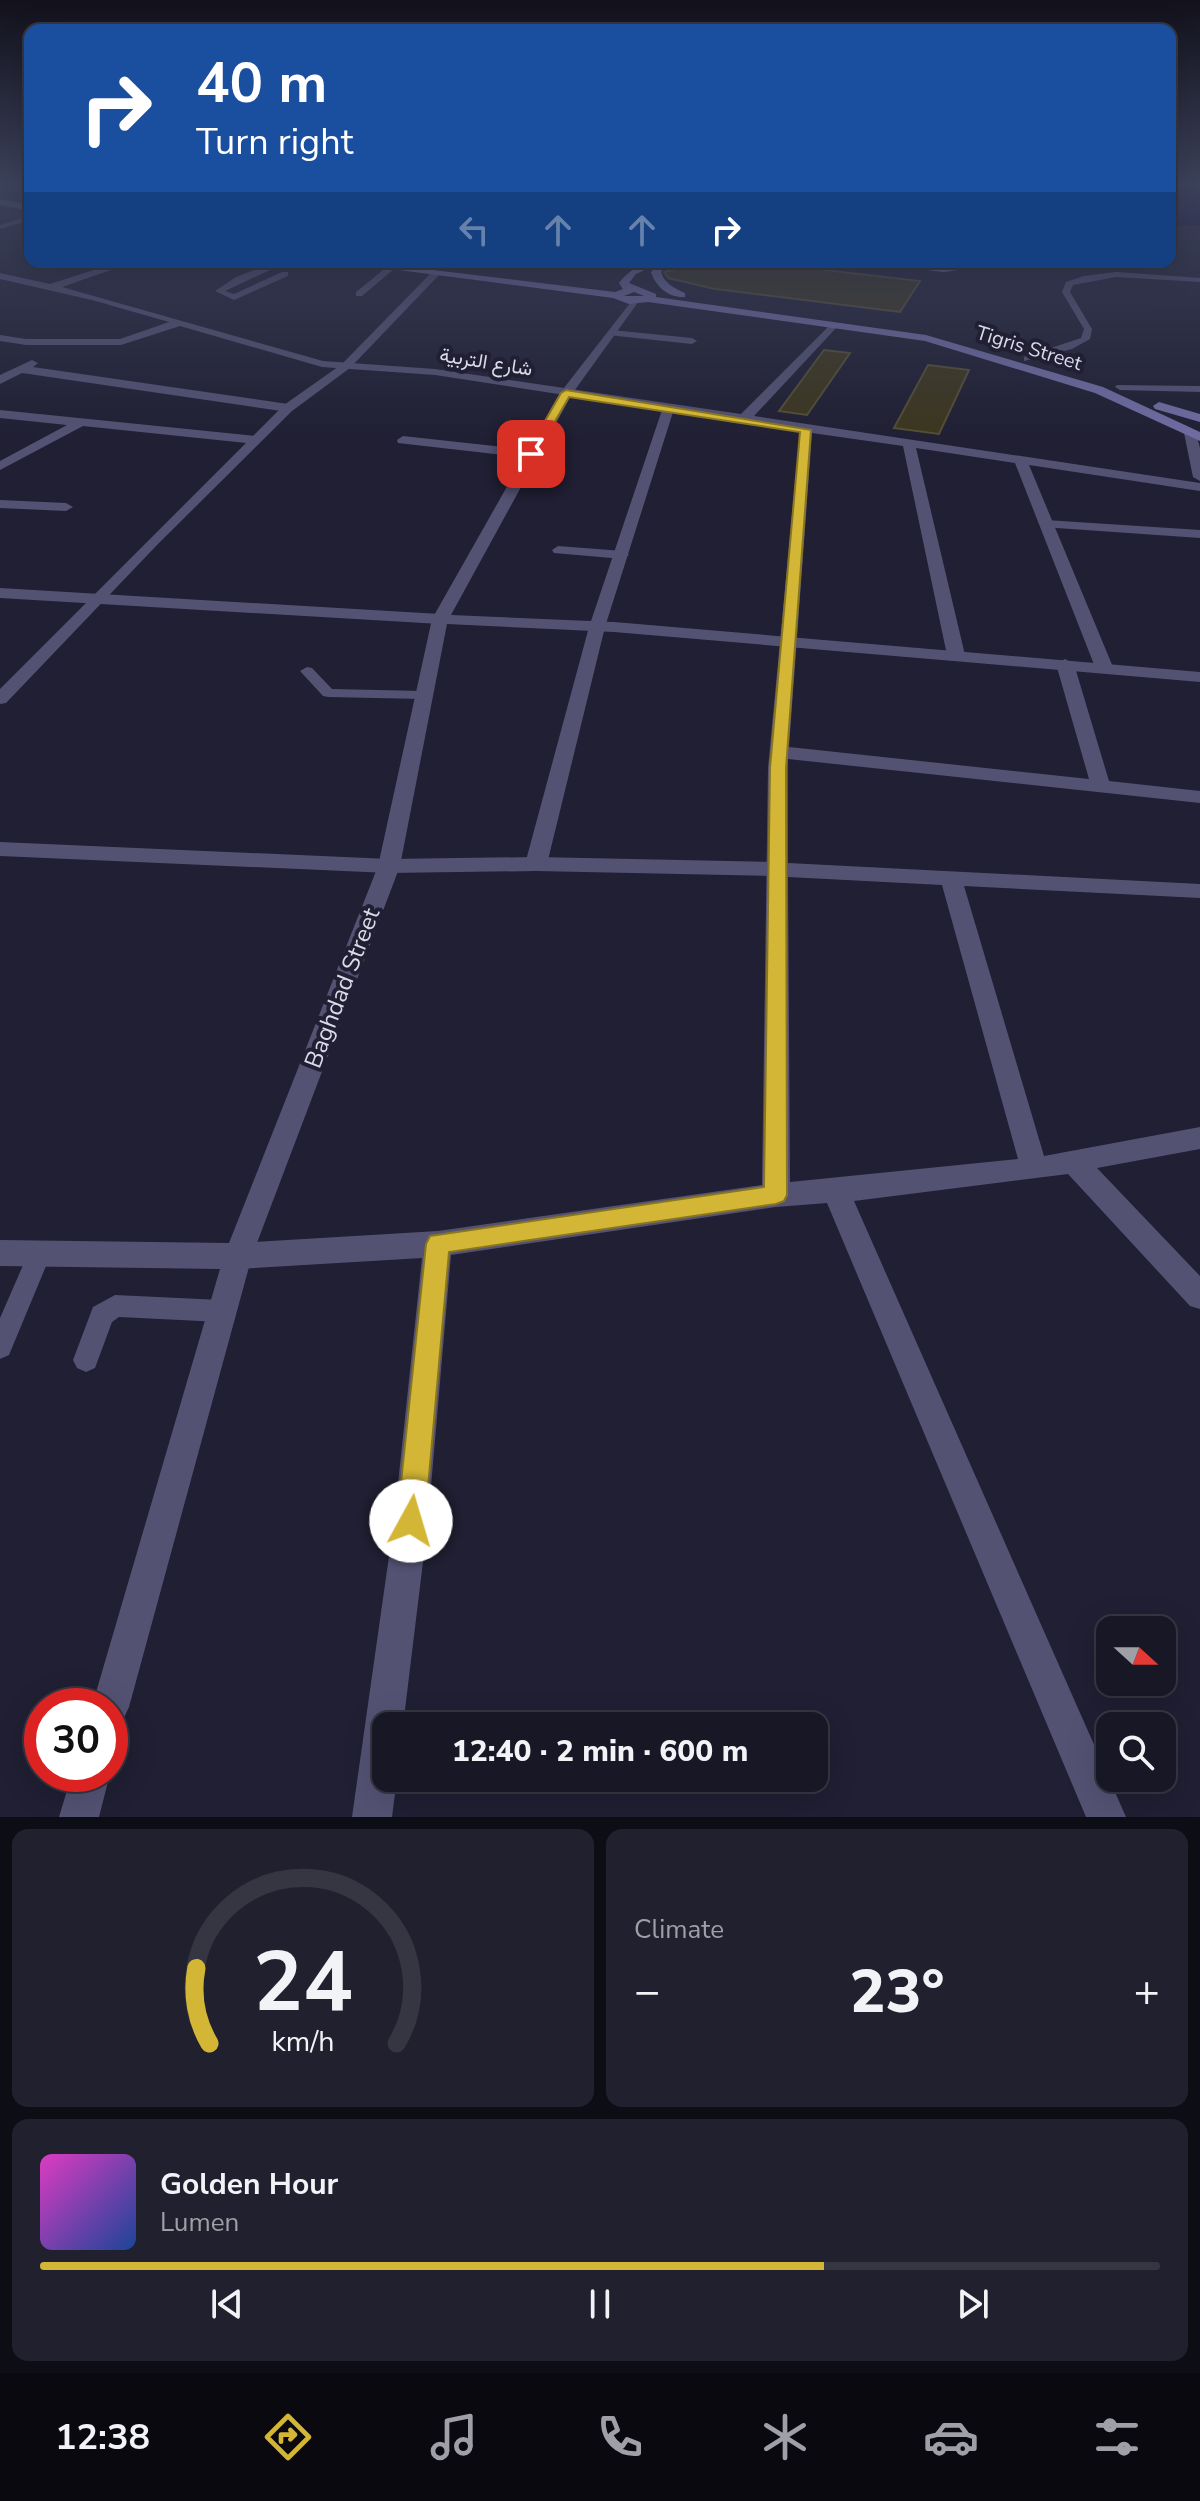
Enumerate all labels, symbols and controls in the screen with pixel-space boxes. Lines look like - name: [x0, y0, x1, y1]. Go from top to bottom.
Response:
- text: 40 m: [196, 45, 327, 122]
- icon: right: [64, 56, 168, 160]
- text: Turn right: [196, 118, 353, 167]
- icon: left: [452, 208, 496, 252]
- icon: ahead: [536, 208, 580, 252]
- icon: ahead: [620, 208, 664, 252]
- icon: right: [704, 208, 748, 252]
- street label: Tigris Street: [973, 319, 1086, 377]
- street label: شارع التربية: [438, 341, 534, 383]
- pin: [497, 420, 565, 488]
- icon: arrive: [509, 432, 553, 476]
- street label: Baghdad Street: [297, 903, 387, 1073]
- position arrow: [369, 1479, 453, 1563]
- north arrow: [1096, 1616, 1176, 1696]
- map controls: [1096, 1616, 1176, 1792]
- speed limit sign: 30: [24, 1688, 128, 1792]
- button: search: [1096, 1712, 1176, 1792]
- text: 12:40 · 2 min · 600 m: [452, 1731, 748, 1772]
- text: Climate: [634, 1912, 724, 1947]
- text: 24: [253, 1926, 353, 2039]
- text: 23°: [849, 1951, 945, 2033]
- text: −: [634, 1962, 660, 2022]
- text: +: [1134, 1962, 1160, 2022]
- text: km/h: [272, 2022, 334, 2061]
- text: Golden Hour: [160, 2164, 338, 2205]
- text: Lumen: [160, 2205, 239, 2240]
- icon: previous: [205, 2282, 249, 2326]
- icon: pause: [578, 2282, 622, 2326]
- icon: next: [951, 2282, 995, 2326]
- icon: directions: [260, 2409, 316, 2465]
- icon: music: [426, 2409, 482, 2465]
- icon: phone: [592, 2409, 648, 2465]
- icon: climate: [757, 2409, 813, 2465]
- icon: car: [923, 2409, 979, 2465]
- icon: filters: [1089, 2409, 1145, 2465]
- text: 12:38: [55, 2413, 150, 2462]

